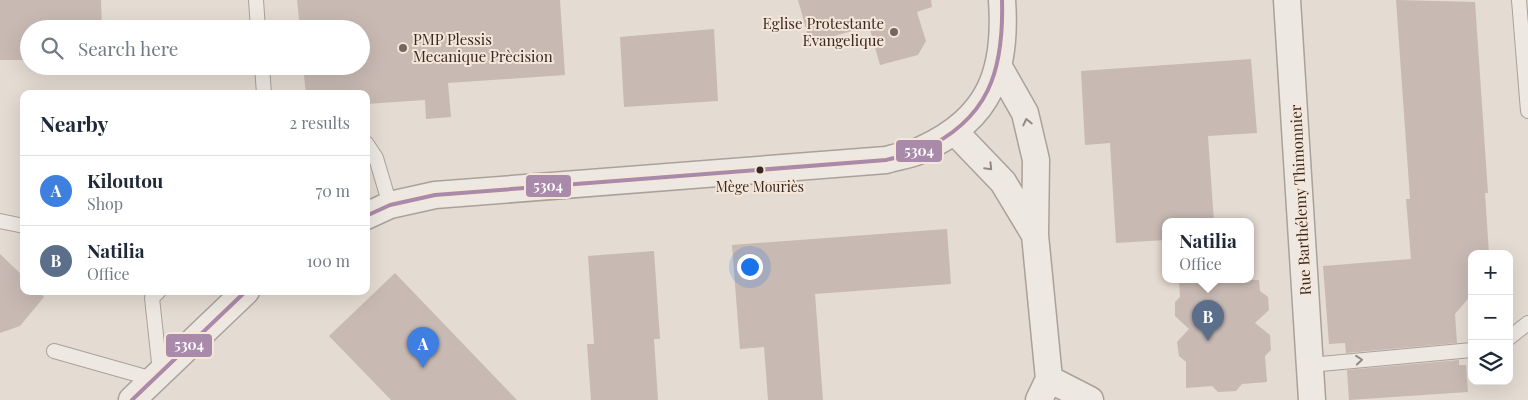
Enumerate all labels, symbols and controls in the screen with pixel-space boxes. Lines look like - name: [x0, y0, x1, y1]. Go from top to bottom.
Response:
- place label: Eglise Protestante Evangelique: [763, 13, 884, 50]
- search box: [20, 20, 370, 75]
- marker: Eglise Protestante Evangelique: [888, 26, 900, 38]
- place label: PMP Plessis Mecanique Prècision: [413, 29, 553, 66]
- icon: search: [38, 34, 66, 62]
- text: Search here: [78, 35, 178, 61]
- marker: PMP Plessis Mecanique Prècision: [397, 42, 409, 54]
- street label: Rue Barthélemy Thimonnier: [1285, 104, 1315, 296]
- text: Nearby: [40, 109, 109, 137]
- text: 2 results: [290, 112, 350, 133]
- one-way arrow: [1022, 117, 1033, 126]
- line badge: 5304: [895, 139, 943, 163]
- text: 5304: [904, 141, 934, 160]
- one-way arrow: [983, 161, 992, 170]
- marker: Mège Mouriès: [755, 165, 765, 175]
- text: Kiloutou: [87, 167, 163, 193]
- line badge: 5304: [525, 174, 572, 198]
- text: 5304: [533, 176, 563, 195]
- place label: Mège Mouriès: [716, 177, 804, 196]
- text: A: [51, 180, 61, 201]
- text: 70 m: [316, 180, 350, 201]
- text: Shop: [87, 193, 123, 214]
- popup: [1162, 218, 1254, 283]
- text: Natilia: [1179, 227, 1237, 253]
- text: Natilia: [87, 237, 145, 263]
- text: B: [51, 250, 61, 271]
- text: 100 m: [307, 250, 350, 271]
- map controls: [1468, 250, 1513, 385]
- button: +: [1468, 250, 1513, 295]
- text: Office: [1179, 253, 1222, 274]
- your location: [737, 254, 763, 280]
- text: Office: [87, 263, 130, 284]
- button: −: [1468, 295, 1513, 340]
- pin: B: [1192, 300, 1224, 341]
- pin: A: [407, 327, 439, 368]
- line badge: 5304: [165, 333, 213, 358]
- text: 5304: [174, 335, 204, 354]
- button: layers: [1468, 340, 1513, 385]
- one-way arrow: [1355, 355, 1363, 366]

